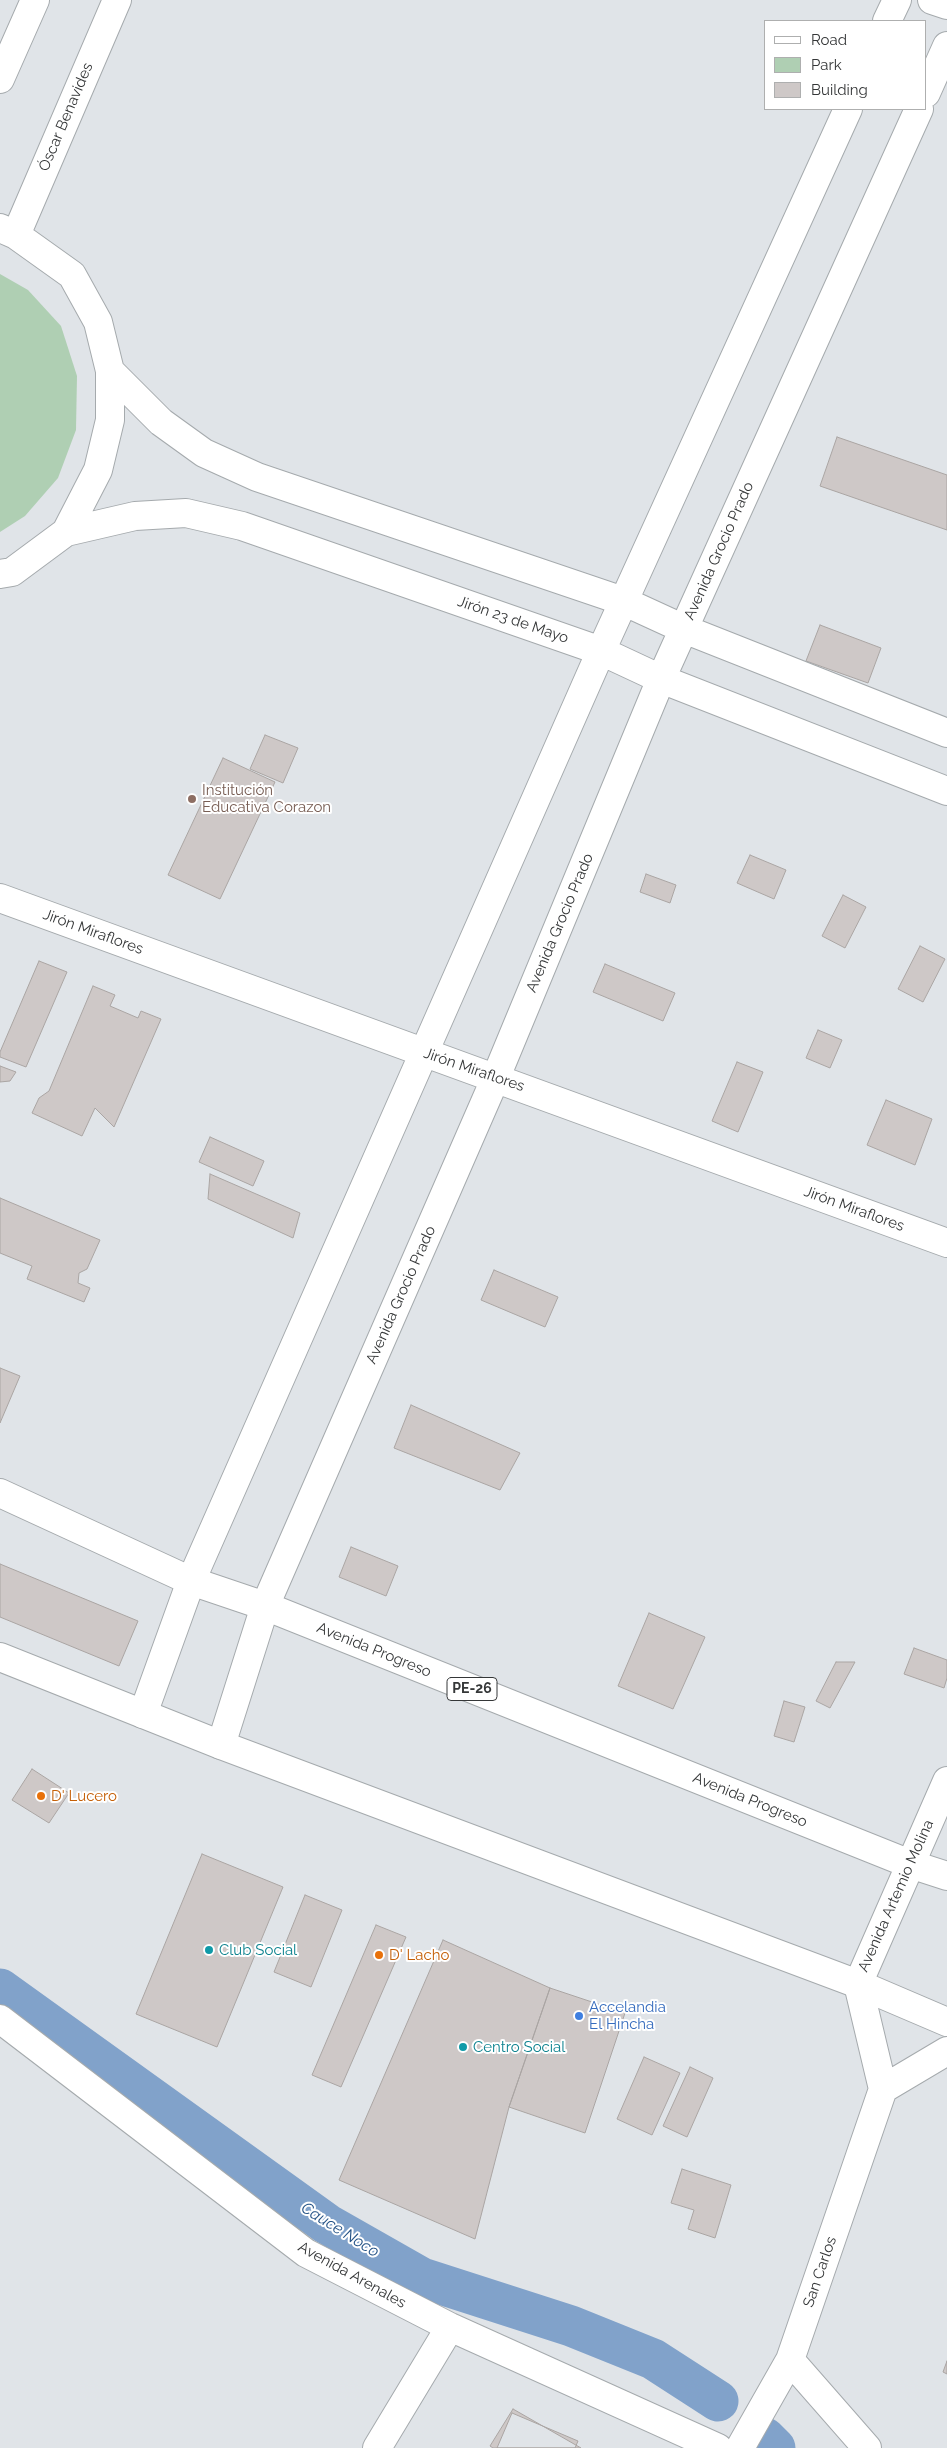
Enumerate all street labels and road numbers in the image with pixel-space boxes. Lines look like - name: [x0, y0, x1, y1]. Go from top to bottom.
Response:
- street label: Óscar Benavides: [35, 60, 97, 174]
- street label: Avenida Grocio Prado: [680, 479, 758, 623]
- street label: Jirón 23 de Mayo: [455, 593, 571, 647]
- street label: Avenida Grocio Prado: [523, 851, 597, 995]
- street label: Jirón Miraflores: [40, 905, 146, 959]
- street label: Jirón Miraflores: [421, 1044, 527, 1096]
- street label: Jirón Miraflores: [801, 1182, 907, 1236]
- street label: Avenida Grocio Prado: [362, 1223, 440, 1367]
- street label: Avenida Progreso: [314, 1619, 434, 1681]
- road number: PE-26: [447, 1678, 497, 1700]
- street label: Avenida Progreso: [690, 1769, 810, 1831]
- street label: Avenida Artemio Molina: [854, 1817, 938, 1975]
- street label: San Carlos: [799, 2234, 841, 2310]
- street label: Avenida Arenales: [295, 2238, 409, 2312]

